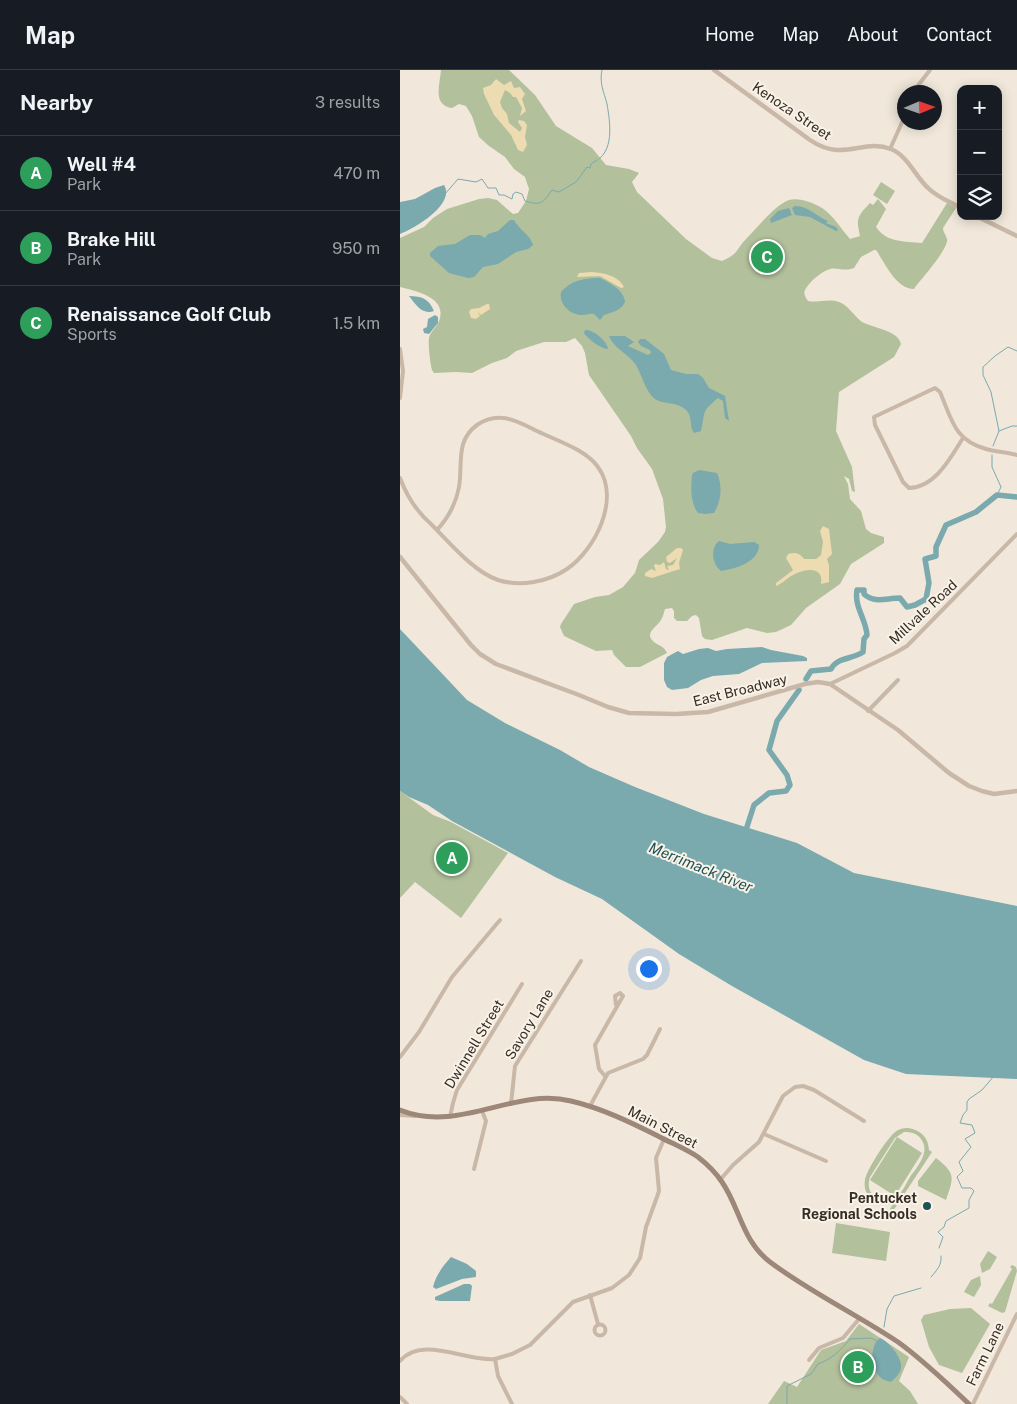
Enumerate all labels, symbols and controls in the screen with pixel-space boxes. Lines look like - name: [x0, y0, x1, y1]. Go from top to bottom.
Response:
- text: Map: [25, 21, 75, 49]
- text: Home: [705, 24, 755, 45]
- text: Map: [783, 24, 819, 45]
- text: About: [847, 24, 898, 45]
- text: Contact: [926, 24, 992, 45]
- street label: Kenoza Street: [749, 79, 835, 143]
- north arrow: [897, 85, 942, 130]
- map controls: [957, 85, 1002, 220]
- button: +: [957, 85, 1002, 130]
- text: Nearby: [20, 90, 93, 115]
- text: 3 results: [315, 93, 380, 112]
- button: −: [957, 130, 1002, 175]
- text: Well #4: [67, 153, 136, 175]
- text: A: [30, 164, 42, 183]
- text: 470 m: [333, 164, 380, 183]
- text: Park: [67, 175, 101, 194]
- button: layers: [957, 175, 1002, 220]
- text: Brake Hill: [67, 228, 156, 250]
- pin: C: [751, 238, 783, 276]
- text: B: [31, 239, 41, 258]
- text: 950 m: [332, 239, 380, 258]
- text: Park: [67, 250, 101, 269]
- text: Renaissance Golf Club: [67, 303, 271, 325]
- text: C: [30, 314, 42, 333]
- text: 1.5 km: [333, 314, 380, 333]
- text: Sports: [67, 325, 117, 344]
- street label: Millvale Road: [886, 577, 960, 647]
- street label: East Broadway: [691, 670, 789, 709]
- water label: Merrimack River: [647, 838, 756, 896]
- pin: A: [436, 839, 468, 877]
- your location: [636, 956, 662, 982]
- street label: Savory Lane: [502, 986, 556, 1062]
- street label: Dwinnell Street: [441, 997, 507, 1091]
- street label: Main Street: [625, 1103, 701, 1151]
- place label: Pentucket Regional Schools: [802, 1190, 917, 1222]
- marker: Pentucket Regional Schools: [921, 1200, 933, 1212]
- street label: Farm Lane: [963, 1320, 1007, 1388]
- pin: B: [842, 1348, 874, 1386]

